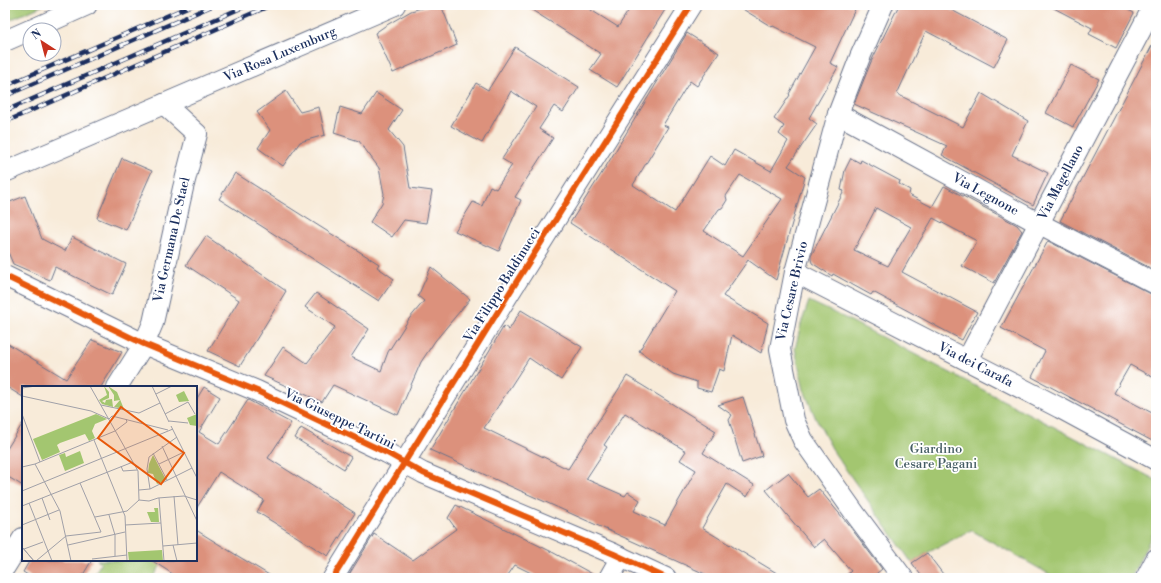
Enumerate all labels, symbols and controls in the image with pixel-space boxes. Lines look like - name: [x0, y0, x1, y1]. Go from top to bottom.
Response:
- north arrow: [22, 22, 62, 62]
- street label: Via Rosa Luxemburg: [220, 23, 339, 86]
- text: N: [29, 26, 45, 43]
- street label: Via Magellano: [1034, 142, 1087, 223]
- street label: Via Legnone: [949, 169, 1022, 219]
- street label: Via Germana De Stael: [150, 175, 194, 305]
- street label: Via Filippo Baldinucci: [460, 225, 544, 346]
- street label: Via Cesare Brivio: [773, 240, 811, 343]
- street label: Via dei Carafa: [935, 338, 1016, 391]
- street label: Via Giuseppe Tartini: [281, 385, 398, 453]
- inset map: [22, 386, 197, 561]
- park label: Giardino Cesare Pagani: [895, 441, 977, 472]

